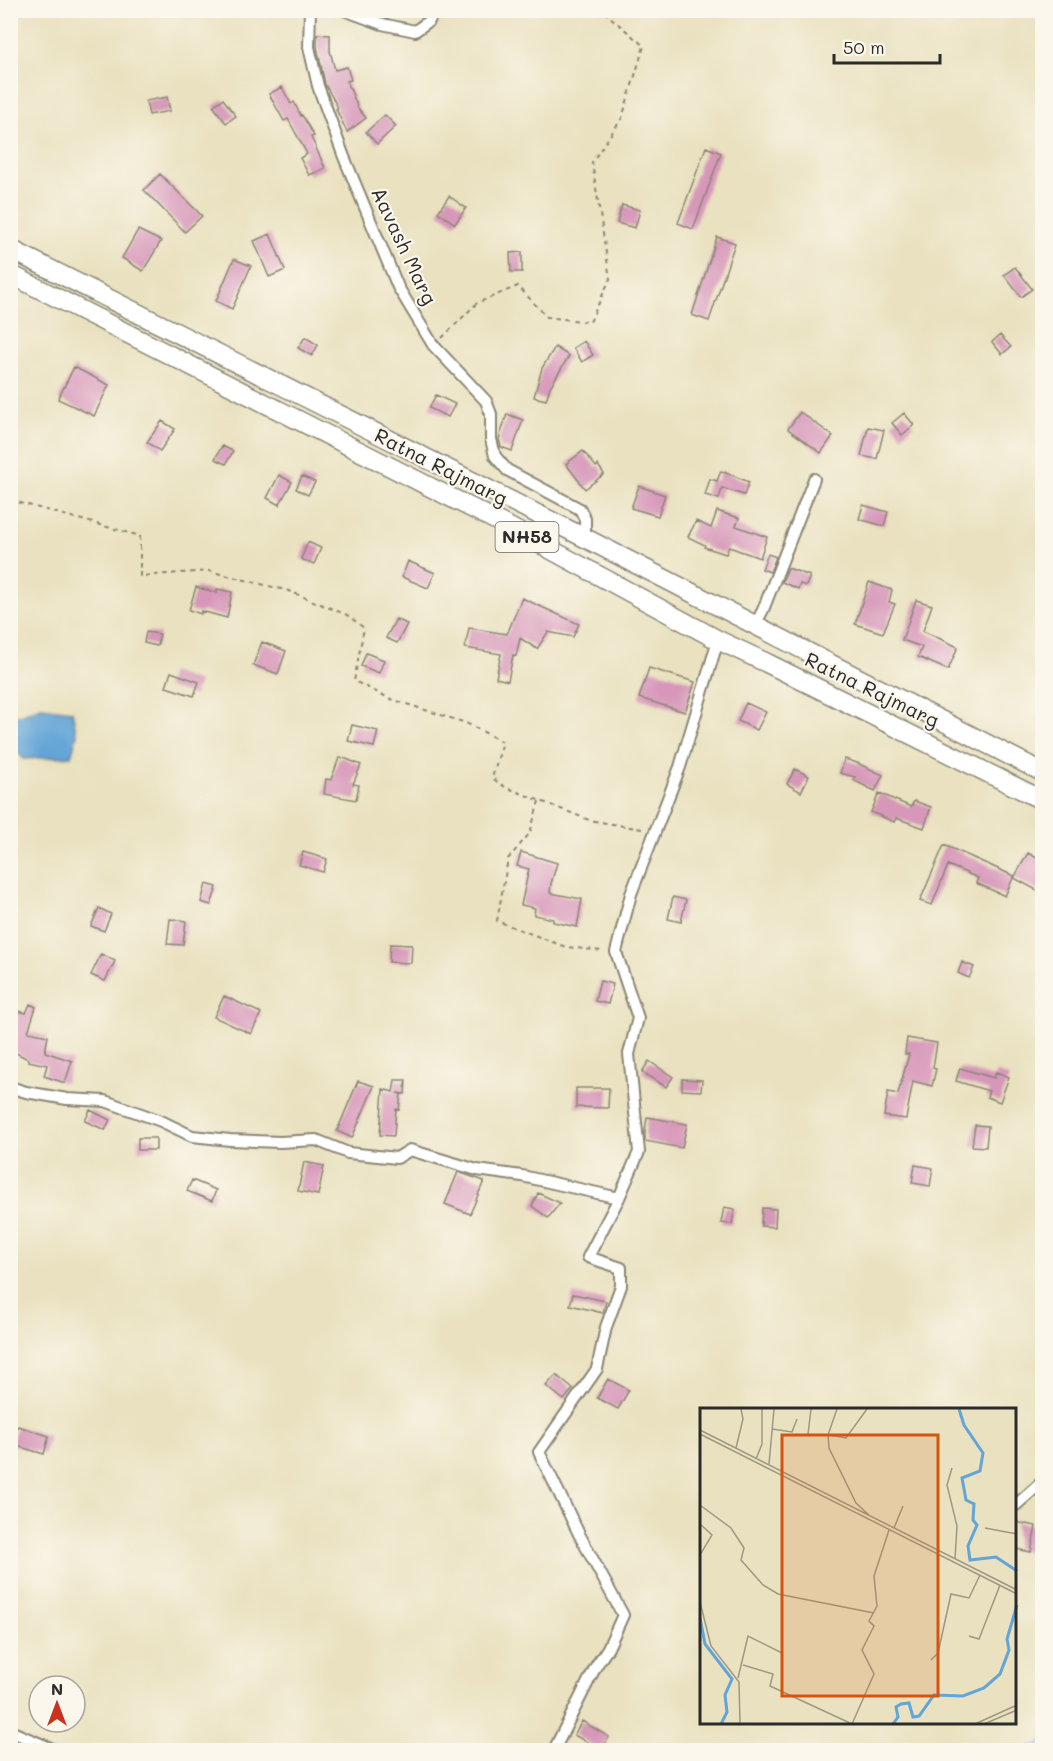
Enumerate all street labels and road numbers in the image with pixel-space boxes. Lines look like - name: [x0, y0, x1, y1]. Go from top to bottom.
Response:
- street label: Aavash Marg: [366, 183, 443, 309]
- street label: Ratna Rajmarg: [370, 421, 512, 511]
- road number: NH58: [496, 522, 558, 552]
- street label: Ratna Rajmarg: [801, 645, 944, 733]

